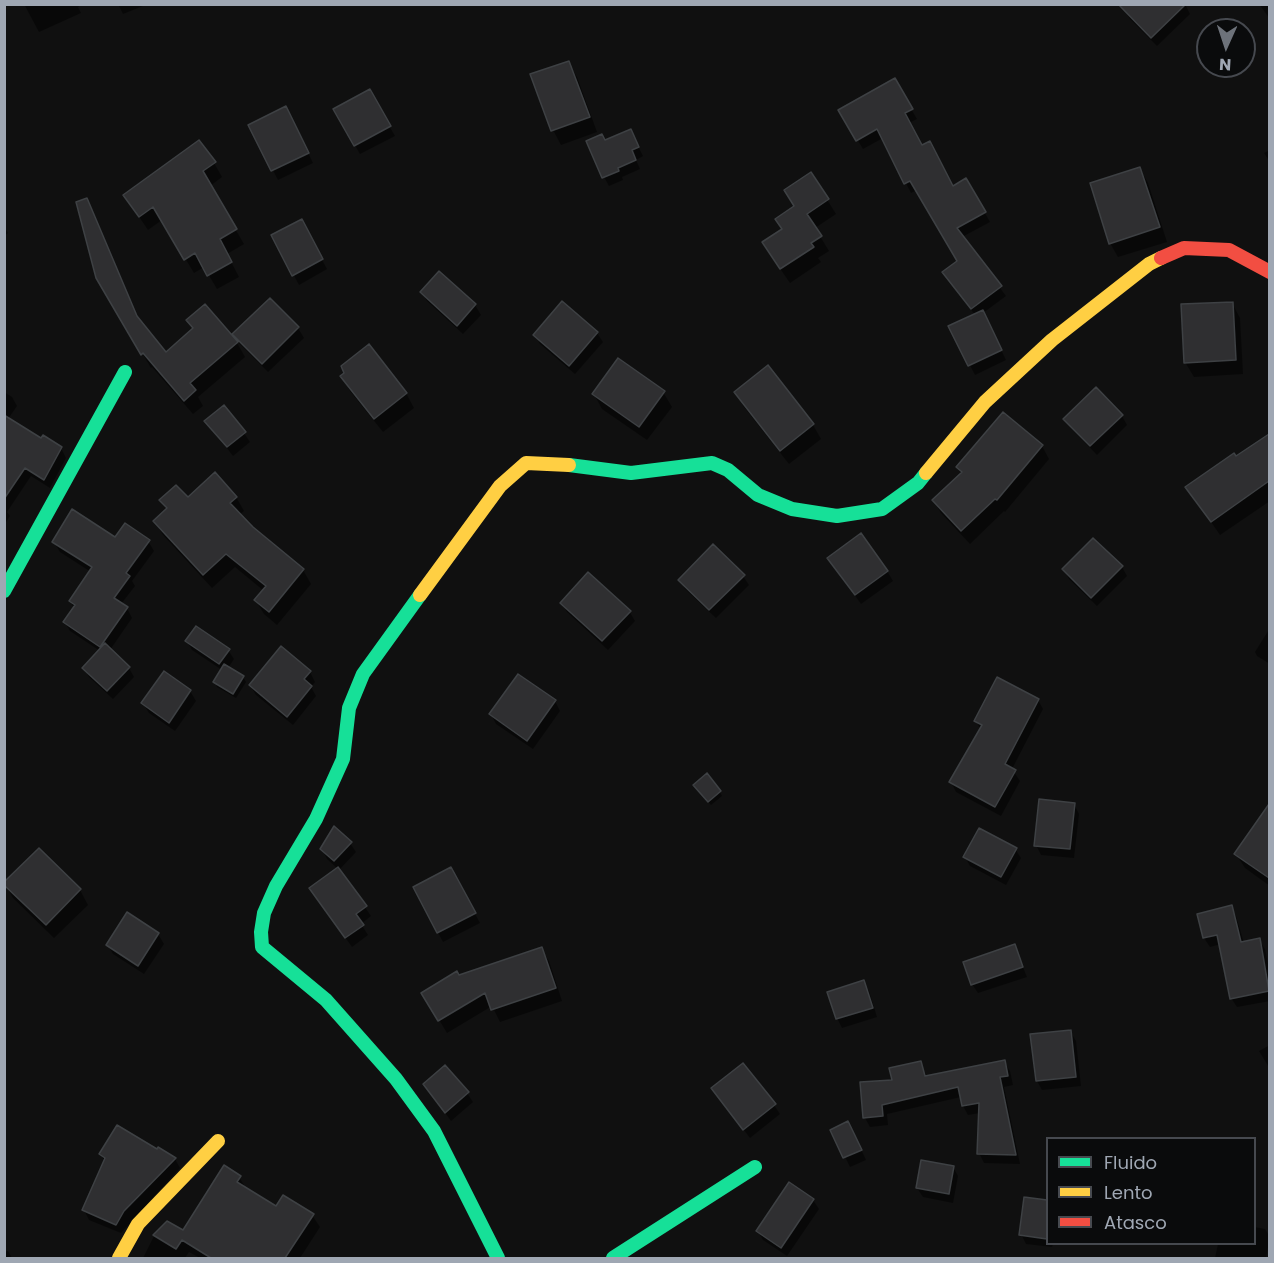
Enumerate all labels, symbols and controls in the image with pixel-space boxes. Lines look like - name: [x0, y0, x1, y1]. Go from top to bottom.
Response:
- north arrow: [1196, 18, 1256, 78]
- text: N: [1219, 53, 1232, 76]
- legend: [1046, 1137, 1256, 1245]
- text: Fluido: [1104, 1150, 1157, 1175]
- text: Lento: [1104, 1180, 1153, 1205]
- text: Atasco: [1104, 1210, 1167, 1235]

